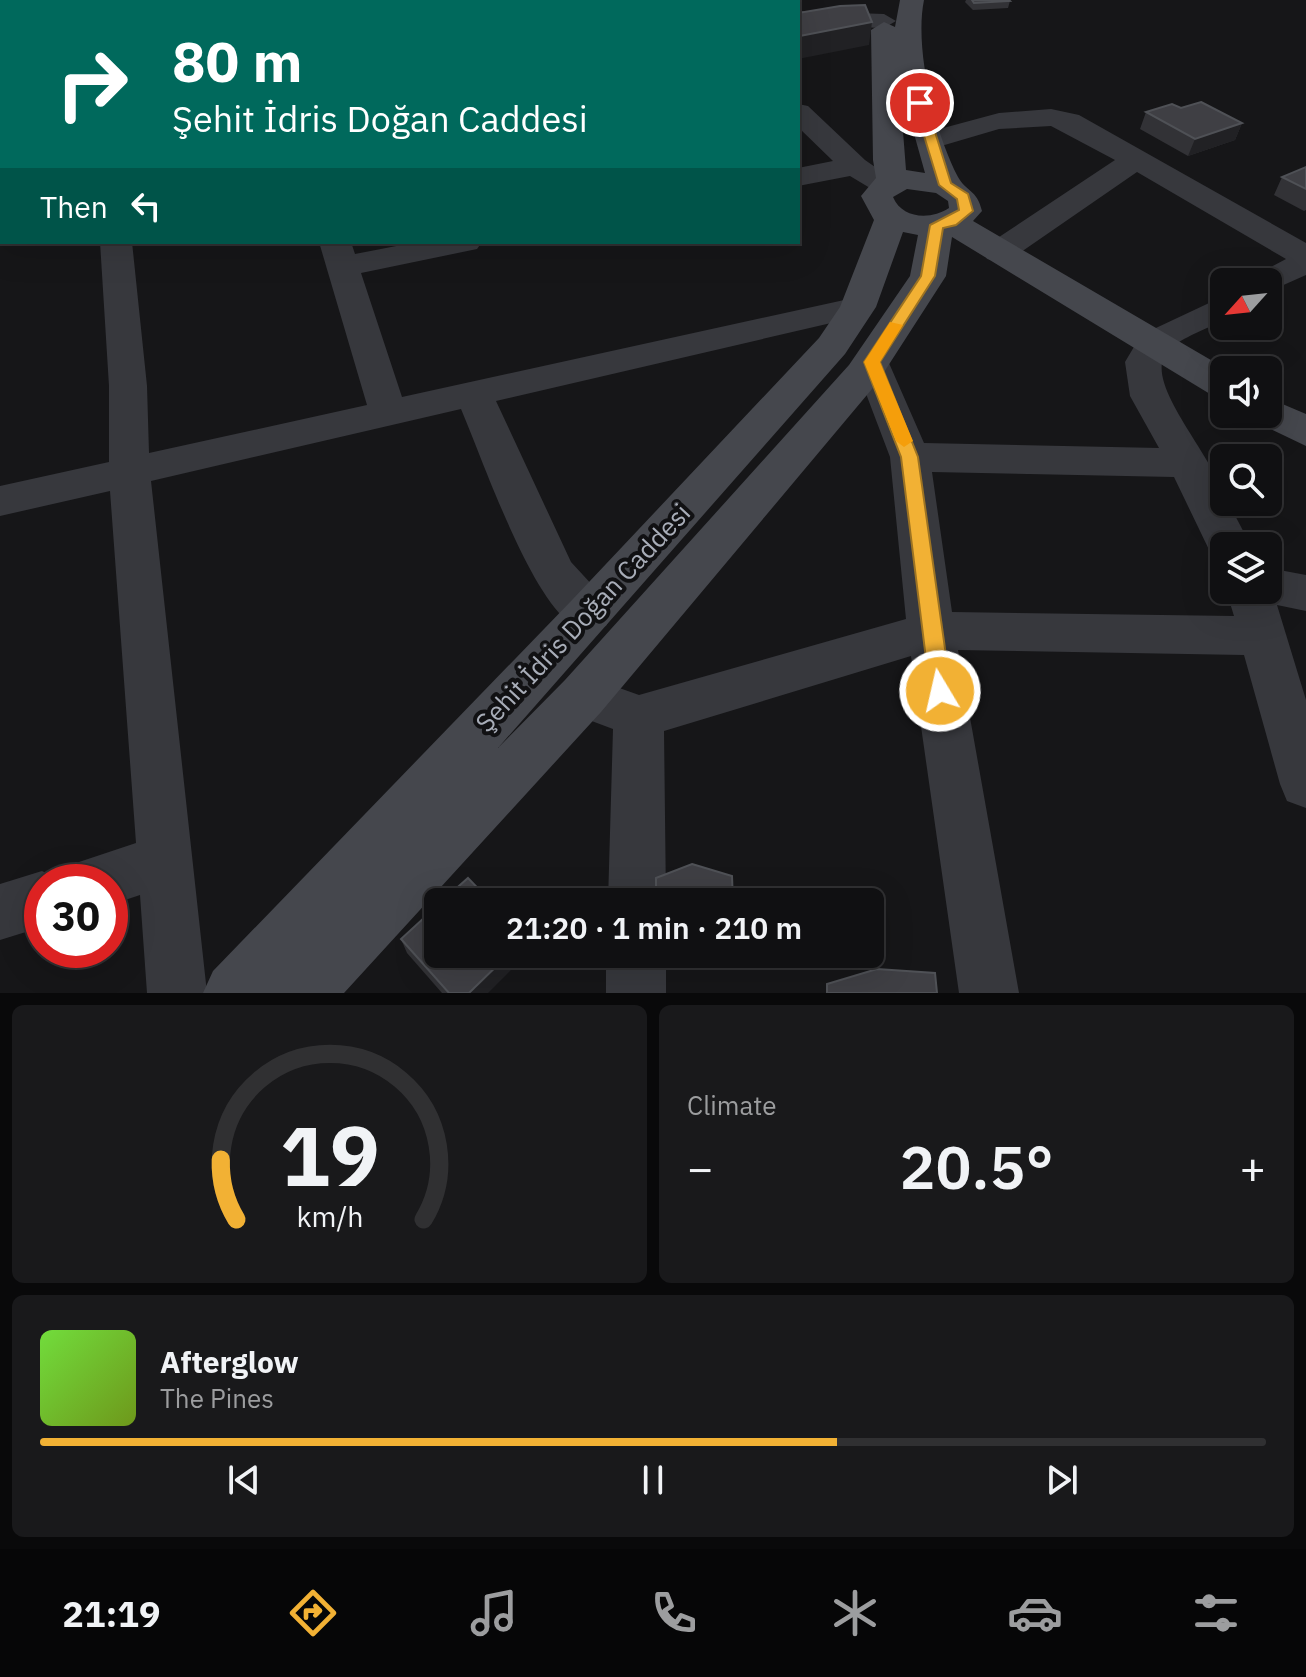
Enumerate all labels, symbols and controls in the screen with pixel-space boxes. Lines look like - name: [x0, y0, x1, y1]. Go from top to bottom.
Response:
- text: 80 m: [172, 25, 302, 97]
- icon: right: [40, 32, 144, 136]
- pin: [886, 69, 954, 137]
- icon: arrive: [898, 81, 942, 125]
- text: Şehit İdris Doğan Caddesi: [172, 95, 588, 142]
- icon: left: [124, 184, 168, 228]
- text: Then: [40, 187, 108, 226]
- north arrow: [1210, 268, 1282, 340]
- map controls: [1210, 268, 1282, 604]
- button: sound: [1210, 356, 1282, 428]
- button: search: [1210, 444, 1282, 516]
- street label: Şehit İdris Doğan Caddesi: [467, 496, 697, 739]
- button: layers: [1210, 532, 1282, 604]
- position arrow: [898, 649, 982, 733]
- speed limit sign: 30: [24, 864, 128, 968]
- text: 21:20 · 1 min · 210 m: [506, 908, 802, 947]
- text: Climate: [687, 1088, 777, 1122]
- text: 19: [280, 1101, 379, 1209]
- text: 20.5°: [899, 1127, 1054, 1206]
- text: −: [687, 1139, 713, 1196]
- text: +: [1240, 1139, 1266, 1196]
- text: km/h: [296, 1198, 363, 1235]
- text: Afterglow: [160, 1342, 299, 1381]
- text: The Pines: [160, 1381, 274, 1415]
- icon: previous: [222, 1458, 266, 1502]
- icon: pause: [631, 1458, 675, 1502]
- icon: next: [1040, 1458, 1084, 1502]
- icon: directions: [285, 1585, 341, 1641]
- icon: music: [466, 1585, 522, 1641]
- icon: phone: [646, 1585, 702, 1641]
- icon: climate: [827, 1585, 883, 1641]
- icon: car: [1007, 1585, 1063, 1641]
- icon: filters: [1188, 1585, 1244, 1641]
- text: 21:19: [62, 1590, 161, 1637]

